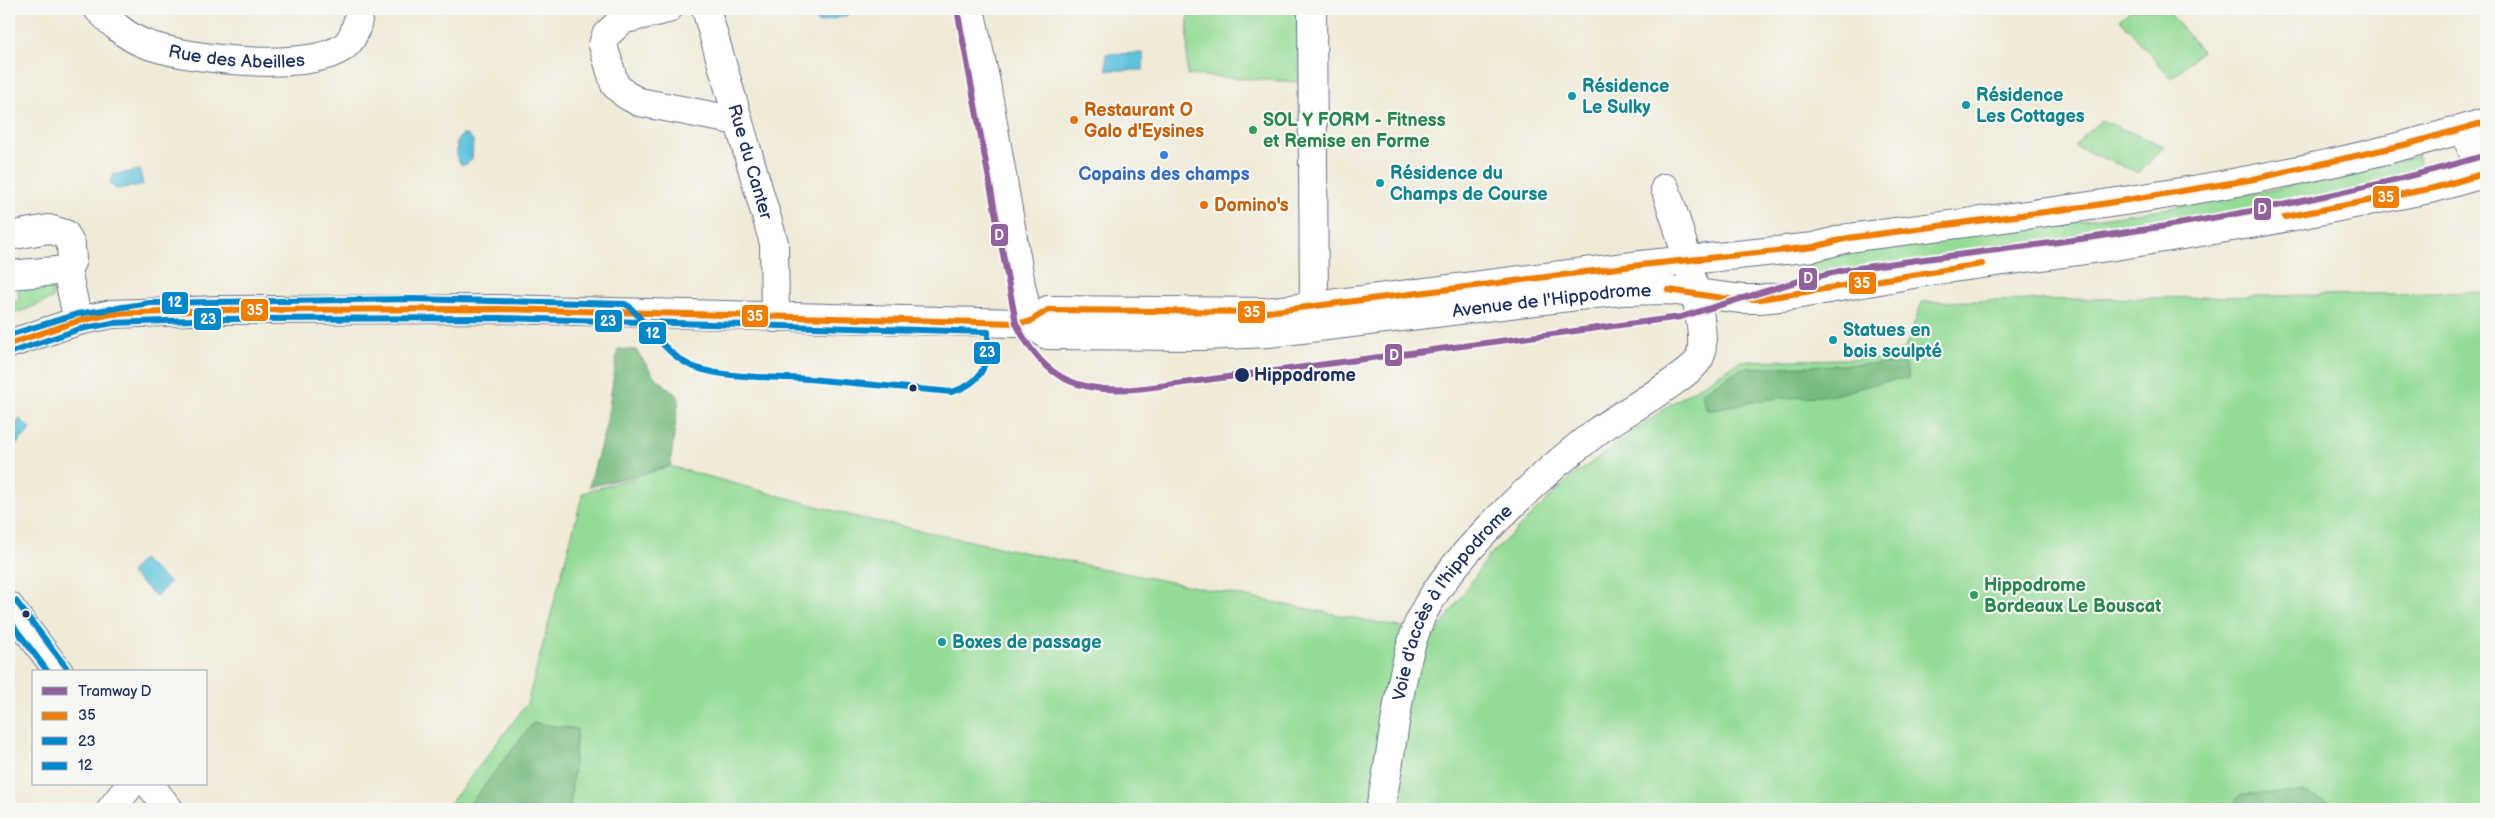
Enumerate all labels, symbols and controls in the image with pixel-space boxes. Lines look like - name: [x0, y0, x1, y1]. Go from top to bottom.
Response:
- street label: Rue des Abeilles: [166, 40, 306, 72]
- place label: Résidence Le Sulky: [1582, 76, 1669, 118]
- place label: Résidence Les Cottages: [1976, 85, 2085, 127]
- marker: Résidence Le Sulky: [1566, 90, 1578, 102]
- marker: Résidence Les Cottages: [1960, 99, 1972, 111]
- place label: Restaurant O Galo d'Eysines: [1084, 100, 1204, 142]
- street label: Rue du Canter: [724, 102, 777, 222]
- place label: SOL Y FORM - Fitness et Remise en Forme: [1263, 110, 1446, 152]
- marker: Restaurant O Galo d'Eysines: [1068, 114, 1080, 126]
- marker: SOL Y FORM - Fitness et Remise en Forme: [1247, 124, 1259, 136]
- marker: Copains des champs: [1158, 149, 1170, 161]
- place label: Résidence du Champs de Course: [1390, 163, 1548, 205]
- place label: Copains des champs: [1079, 164, 1250, 185]
- marker: Résidence du Champs de Course: [1374, 177, 1386, 189]
- line badge: 35: [2372, 185, 2400, 209]
- text: 35: [2378, 189, 2394, 206]
- place label: Domino's: [1214, 195, 1289, 216]
- line badge: D: [2253, 197, 2272, 221]
- marker: Domino's: [1198, 199, 1210, 211]
- text: D: [2257, 201, 2267, 218]
- line badge: D: [990, 223, 1009, 247]
- text: D: [994, 227, 1004, 244]
- line badge: D: [1798, 267, 1818, 291]
- text: D: [1803, 270, 1813, 287]
- line badge: 35: [1848, 271, 1877, 295]
- text: 35: [1854, 275, 1870, 292]
- street label: Avenue de l'Hippodrome: [1451, 280, 1652, 321]
- line badge: 12: [161, 291, 189, 315]
- text: 12: [168, 294, 183, 311]
- line badge: 35: [240, 298, 269, 322]
- line badge: 35: [1237, 300, 1266, 324]
- text: 35: [247, 302, 263, 319]
- line badge: 35: [741, 304, 769, 328]
- text: 35: [1244, 304, 1260, 321]
- line badge: 23: [193, 307, 222, 331]
- text: 35: [747, 308, 763, 325]
- line badge: 23: [594, 309, 623, 333]
- text: 23: [200, 311, 216, 328]
- text: 23: [600, 313, 616, 330]
- place label: Statues en bois sculpté: [1843, 320, 1942, 362]
- line badge: 12: [638, 321, 667, 345]
- text: 12: [646, 325, 661, 342]
- marker: Statues en bois sculpté: [1827, 334, 1839, 346]
- line badge: 23: [973, 341, 1001, 365]
- line badge: D: [1384, 343, 1403, 367]
- text: 23: [979, 344, 995, 361]
- text: D: [1389, 347, 1399, 364]
- place label: Hippodrome: [1254, 365, 1356, 386]
- marker: Hippodrome: [1233, 366, 1251, 384]
- unlabelled marker: [908, 383, 918, 393]
- street label: Voie d'accès à l'hippodrome: [1388, 500, 1517, 702]
- place label: Hippodrome Bordeaux Le Bouscat: [1984, 575, 2161, 617]
- marker: Hippodrome Bordeaux Le Bouscat: [1968, 589, 1980, 601]
- unlabelled marker: [21, 609, 31, 619]
- place label: Boxes de passage: [952, 632, 1102, 653]
- marker: Boxes de passage: [936, 636, 948, 648]
- legend: [32, 670, 208, 786]
- text: Tramway D: [78, 682, 151, 701]
- text: 35: [78, 706, 96, 725]
- text: 23: [78, 732, 96, 751]
- text: 12: [78, 756, 93, 775]

